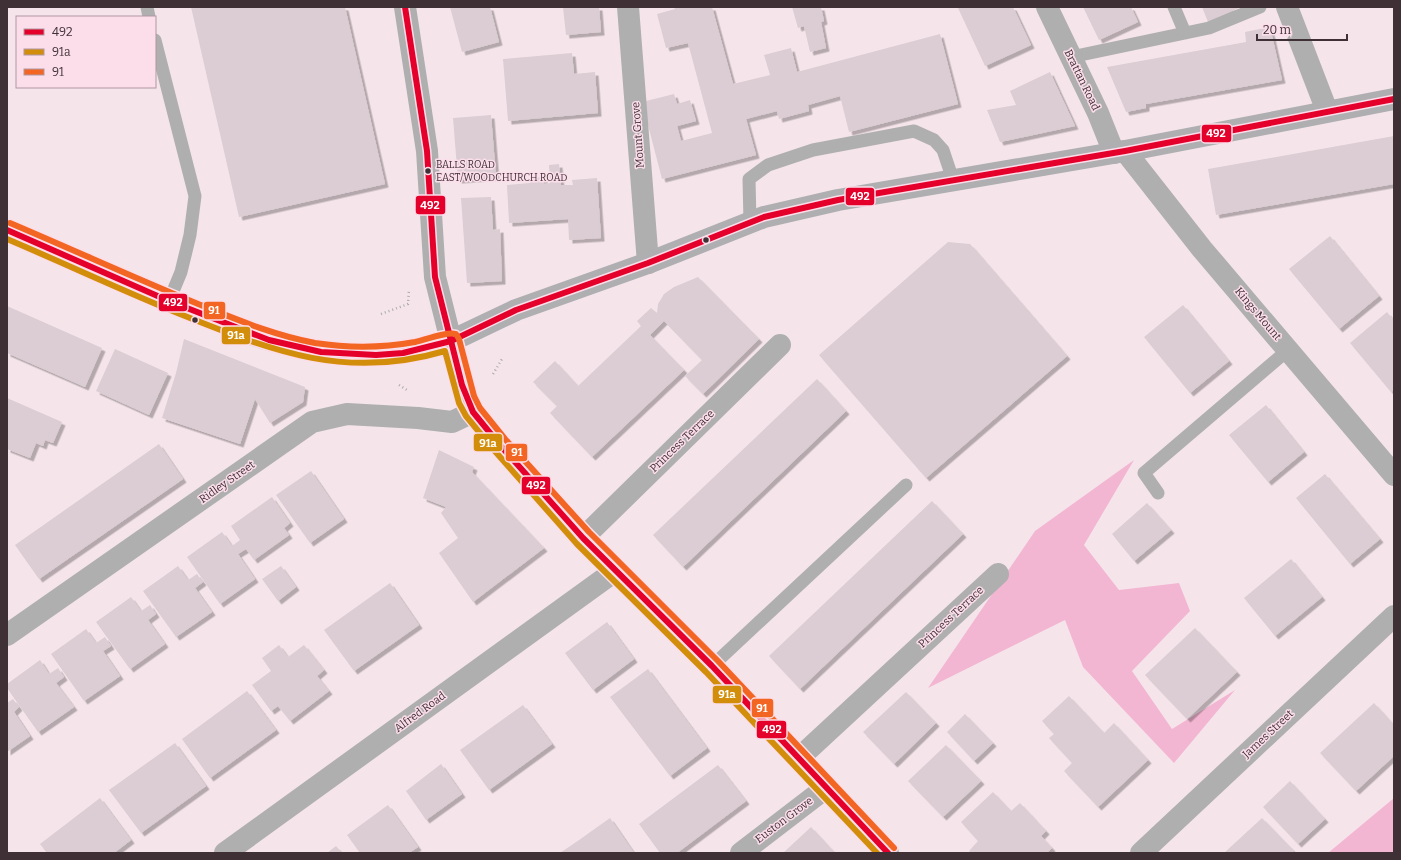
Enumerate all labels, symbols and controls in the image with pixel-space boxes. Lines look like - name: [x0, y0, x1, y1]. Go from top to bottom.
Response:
- legend: [16, 16, 156, 88]
- scale bar: [1257, 16, 1347, 42]
- text: 20 m: [1263, 23, 1292, 37]
- text: 492: [52, 25, 73, 39]
- text: 91a: [52, 45, 71, 59]
- street label: Brattan Road: [1062, 47, 1103, 113]
- text: 91: [52, 65, 64, 79]
- street label: Mount Grove: [629, 101, 647, 169]
- line badge: 492: [1201, 124, 1232, 143]
- text: 492: [1206, 127, 1226, 140]
- place label: BALLS ROAD EAST/WOODCHURCH ROAD: [436, 159, 567, 184]
- marker: BALLS ROAD EAST/WOODCHURCH ROAD: [423, 166, 433, 176]
- line badge: 492: [845, 187, 875, 206]
- text: 492: [850, 190, 870, 203]
- line badge: 492: [415, 195, 446, 215]
- text: 492: [420, 199, 440, 212]
- unlabelled marker: [701, 235, 711, 245]
- street label: Kings Mount: [1232, 285, 1284, 343]
- line badge: 492: [158, 293, 188, 312]
- text: 492: [163, 296, 183, 309]
- line badge: 91: [203, 301, 226, 320]
- text: 91: [208, 304, 220, 317]
- unlabelled marker: [190, 315, 200, 325]
- line badge: 91a: [221, 326, 251, 345]
- text: 91a: [227, 329, 246, 342]
- street label: Princess Terrace: [647, 407, 717, 475]
- line badge: 91a: [473, 433, 503, 452]
- text: 91a: [479, 437, 498, 450]
- line badge: 91: [505, 443, 528, 462]
- text: 91: [511, 446, 523, 459]
- street label: Ridley Street: [197, 458, 257, 506]
- line badge: 492: [521, 476, 551, 495]
- text: 492: [526, 479, 546, 492]
- street label: Princess Terrace: [916, 584, 986, 650]
- line badge: 91a: [712, 685, 742, 704]
- text: 91a: [718, 688, 737, 701]
- street label: Alfred Road: [392, 689, 448, 735]
- line badge: 91: [751, 698, 774, 718]
- text: 91: [756, 702, 768, 715]
- street label: James Street: [1239, 707, 1296, 761]
- line badge: 492: [756, 720, 787, 739]
- text: 492: [762, 723, 782, 736]
- street label: Euston Grove: [753, 794, 815, 846]

